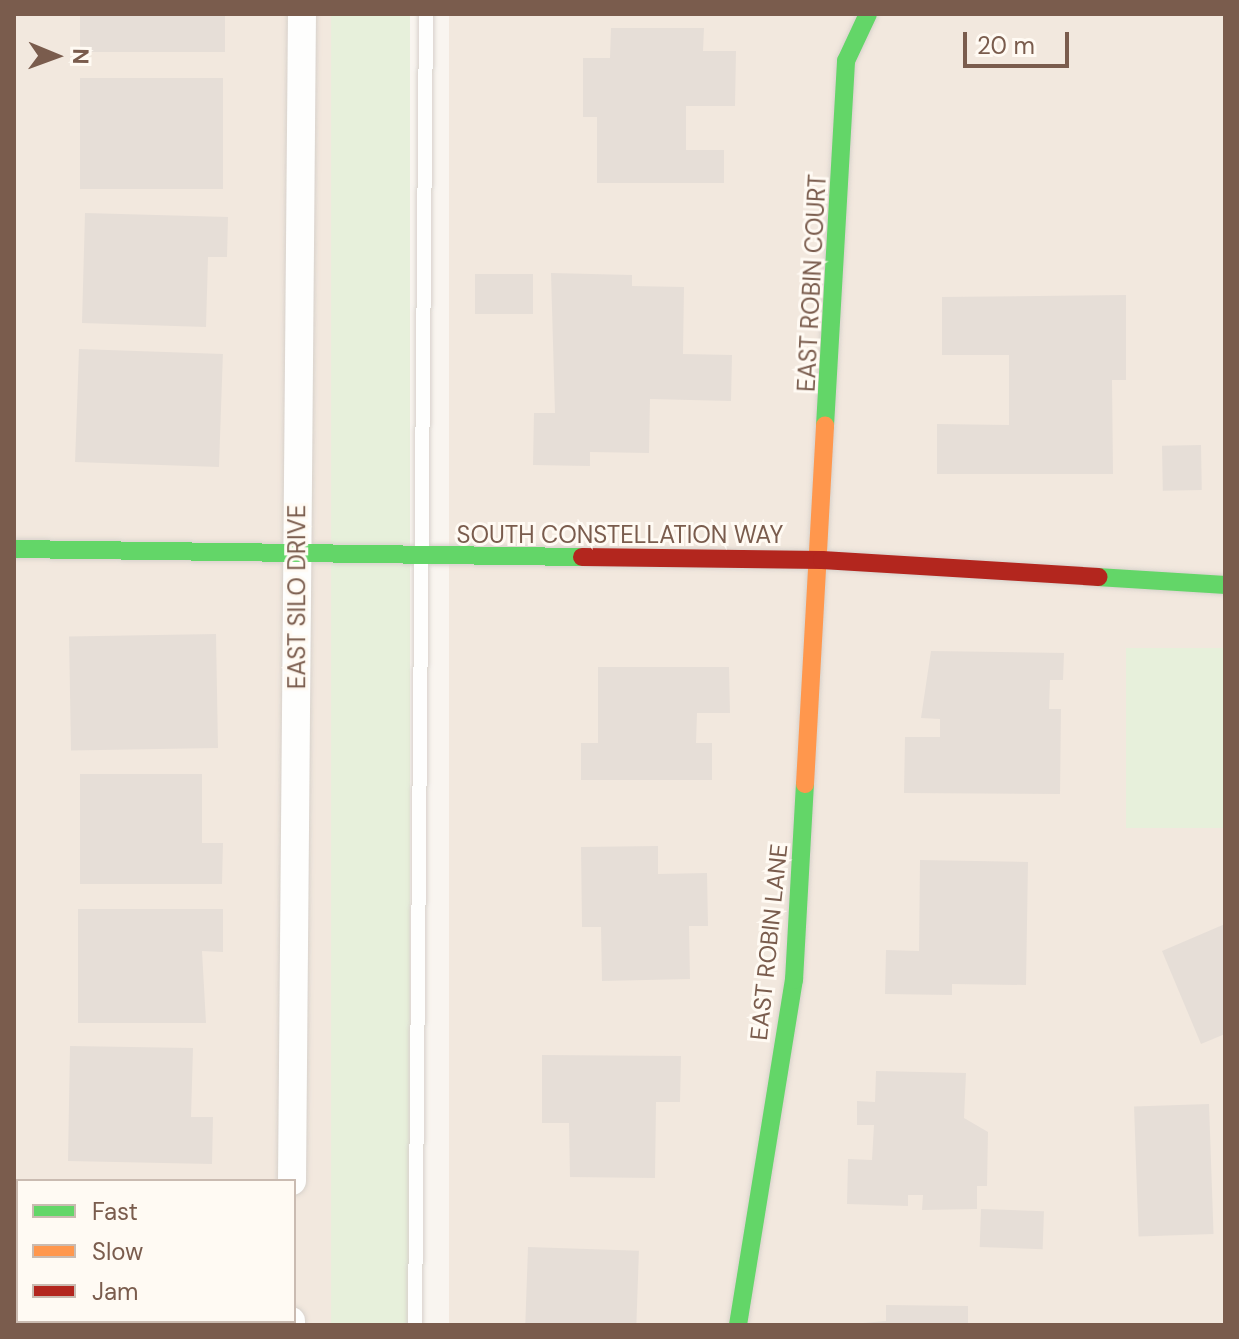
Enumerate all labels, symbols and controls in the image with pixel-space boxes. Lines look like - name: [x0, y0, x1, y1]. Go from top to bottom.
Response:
- north arrow: [16, 16, 96, 96]
- scale bar: [967, 16, 1073, 66]
- text: 20 m: [977, 30, 1035, 61]
- text: N: [66, 48, 95, 65]
- street label: EAST ROBIN COURT: [792, 173, 832, 393]
- street label: EAST SILO DRIVE: [283, 505, 311, 689]
- street label: SOUTH CONSTELLATION WAY: [457, 521, 783, 549]
- street label: EAST ROBIN LANE: [744, 842, 794, 1042]
- legend: [16, 1179, 296, 1323]
- text: Fast: [92, 1196, 138, 1227]
- text: Slow: [92, 1236, 143, 1267]
- text: Jam: [92, 1276, 138, 1307]

